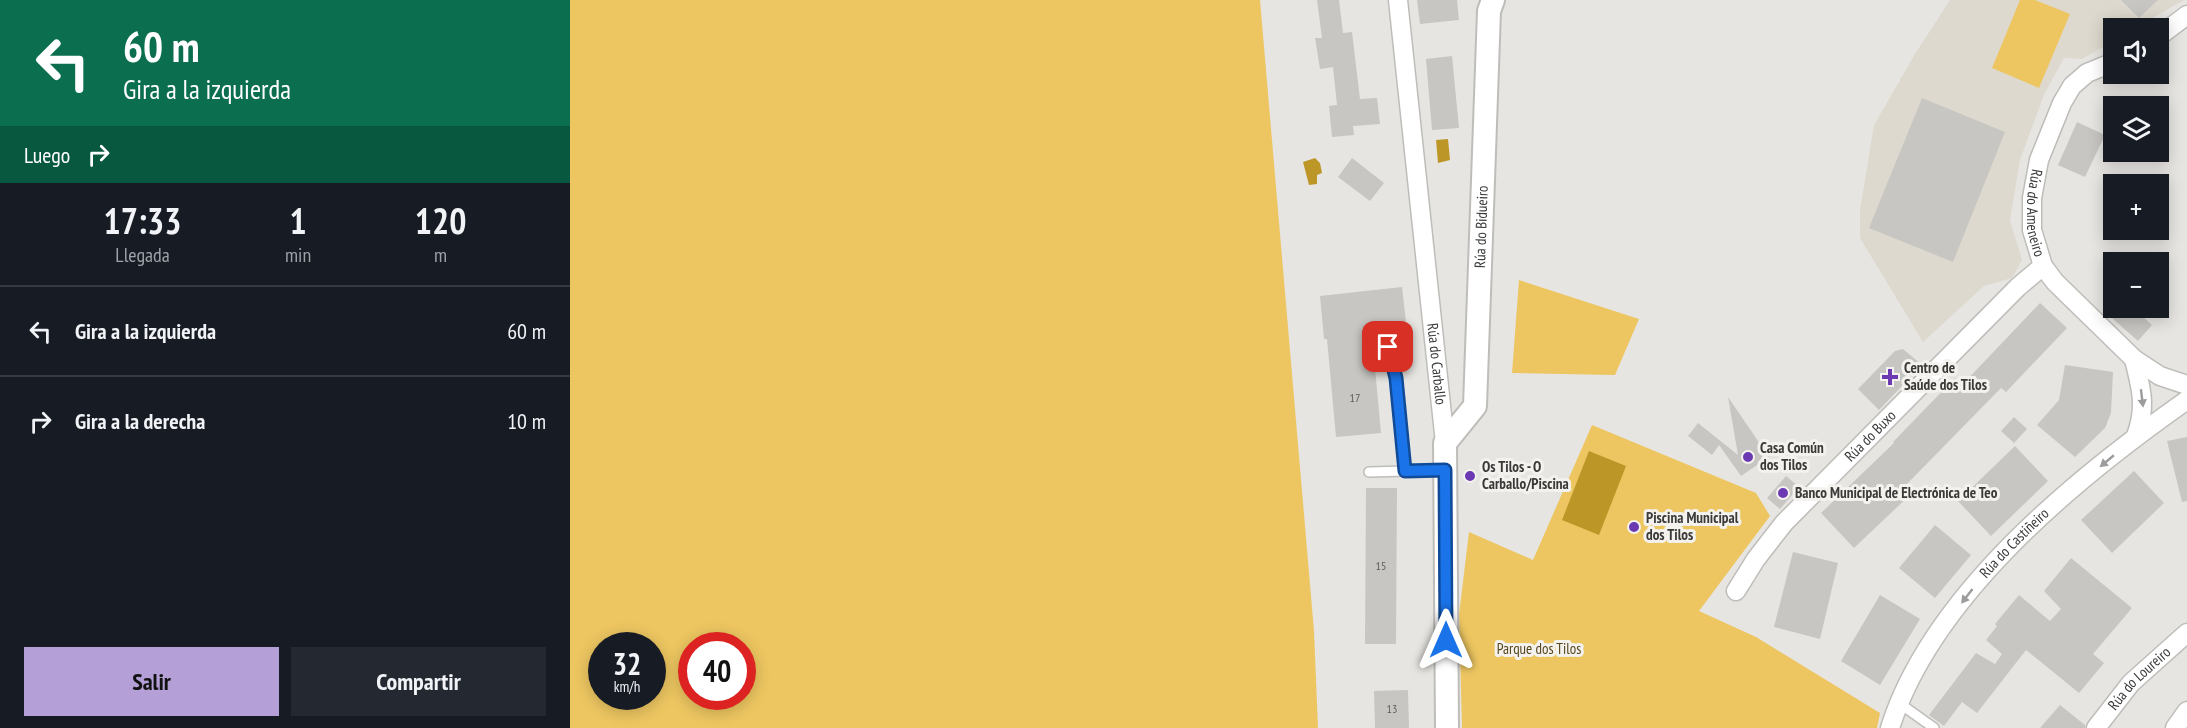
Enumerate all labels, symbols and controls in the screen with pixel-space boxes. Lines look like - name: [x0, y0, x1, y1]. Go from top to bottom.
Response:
- map controls: [2103, 18, 2169, 318]
- button: sound: [2103, 18, 2169, 84]
- text: 60 m: [123, 19, 200, 74]
- icon: left: [24, 24, 102, 102]
- text: Gira a la izquierda: [123, 72, 291, 106]
- button: layers: [2103, 96, 2169, 162]
- icon: right: [82, 138, 115, 171]
- text: Luego: [24, 141, 70, 169]
- street label: Rúa do Ameneiro: [2023, 168, 2050, 259]
- button: +: [2103, 174, 2169, 240]
- street label: Rúa do Bidueiro: [1470, 185, 1492, 268]
- text: 17:33: [104, 197, 181, 244]
- text: 1: [289, 197, 307, 244]
- text: 120: [415, 197, 466, 244]
- text: Llegada: [115, 242, 170, 268]
- text: min: [285, 242, 311, 268]
- text: m: [434, 242, 447, 268]
- button: −: [2103, 252, 2169, 318]
- icon: left: [24, 315, 57, 348]
- text: Gira a la izquierda: [75, 317, 216, 345]
- text: 60 m: [507, 317, 546, 345]
- pin: [1362, 321, 1413, 372]
- street label: Rúa do Carballo: [1423, 322, 1451, 406]
- icon: arrive: [1371, 330, 1404, 363]
- place label: Centro de Saúde dos Tilos: [1904, 358, 1987, 394]
- marker: Centro de Saúde dos Tilos: [1881, 368, 1899, 386]
- one-way arrow: [2137, 388, 2146, 407]
- house number: 17: [1350, 390, 1360, 405]
- icon: right: [24, 405, 57, 438]
- street label: Rúa do Buxo: [1840, 406, 1900, 465]
- text: Gira a la derecha: [75, 407, 205, 435]
- text: 10 m: [507, 407, 546, 435]
- place label: Casa Común dos Tilos: [1760, 438, 1824, 474]
- marker: Casa Común dos Tilos: [1741, 450, 1755, 464]
- one-way arrow: [2100, 454, 2115, 467]
- place label: Os Tilos - O Carballo/Piscina: [1482, 457, 1569, 493]
- marker: Os Tilos - O Carballo/Piscina: [1463, 469, 1477, 483]
- place label: Banco Municipal de Electrónica de Teo: [1795, 483, 1998, 502]
- marker: Banco Municipal de Electrónica de Teo: [1776, 486, 1790, 500]
- street label: Rúa do Castiñeiro: [1975, 504, 2053, 582]
- place label: Piscina Municipal dos Tilos: [1646, 508, 1739, 544]
- marker: Piscina Municipal dos Tilos: [1627, 520, 1641, 534]
- house number: 15: [1376, 558, 1386, 573]
- one-way arrow: [1961, 588, 1974, 604]
- position arrow: [1414, 608, 1478, 672]
- speed limit sign: 40: [678, 632, 756, 710]
- park label: Parque dos Tilos: [1497, 639, 1581, 658]
- street label: Rúa do Loureiro: [2103, 642, 2174, 714]
- text: 32: [613, 644, 641, 683]
- button: Salir: [24, 647, 279, 716]
- button: Compartir: [291, 647, 546, 716]
- text: km/h: [614, 677, 640, 696]
- house number: 13: [1387, 701, 1397, 716]

